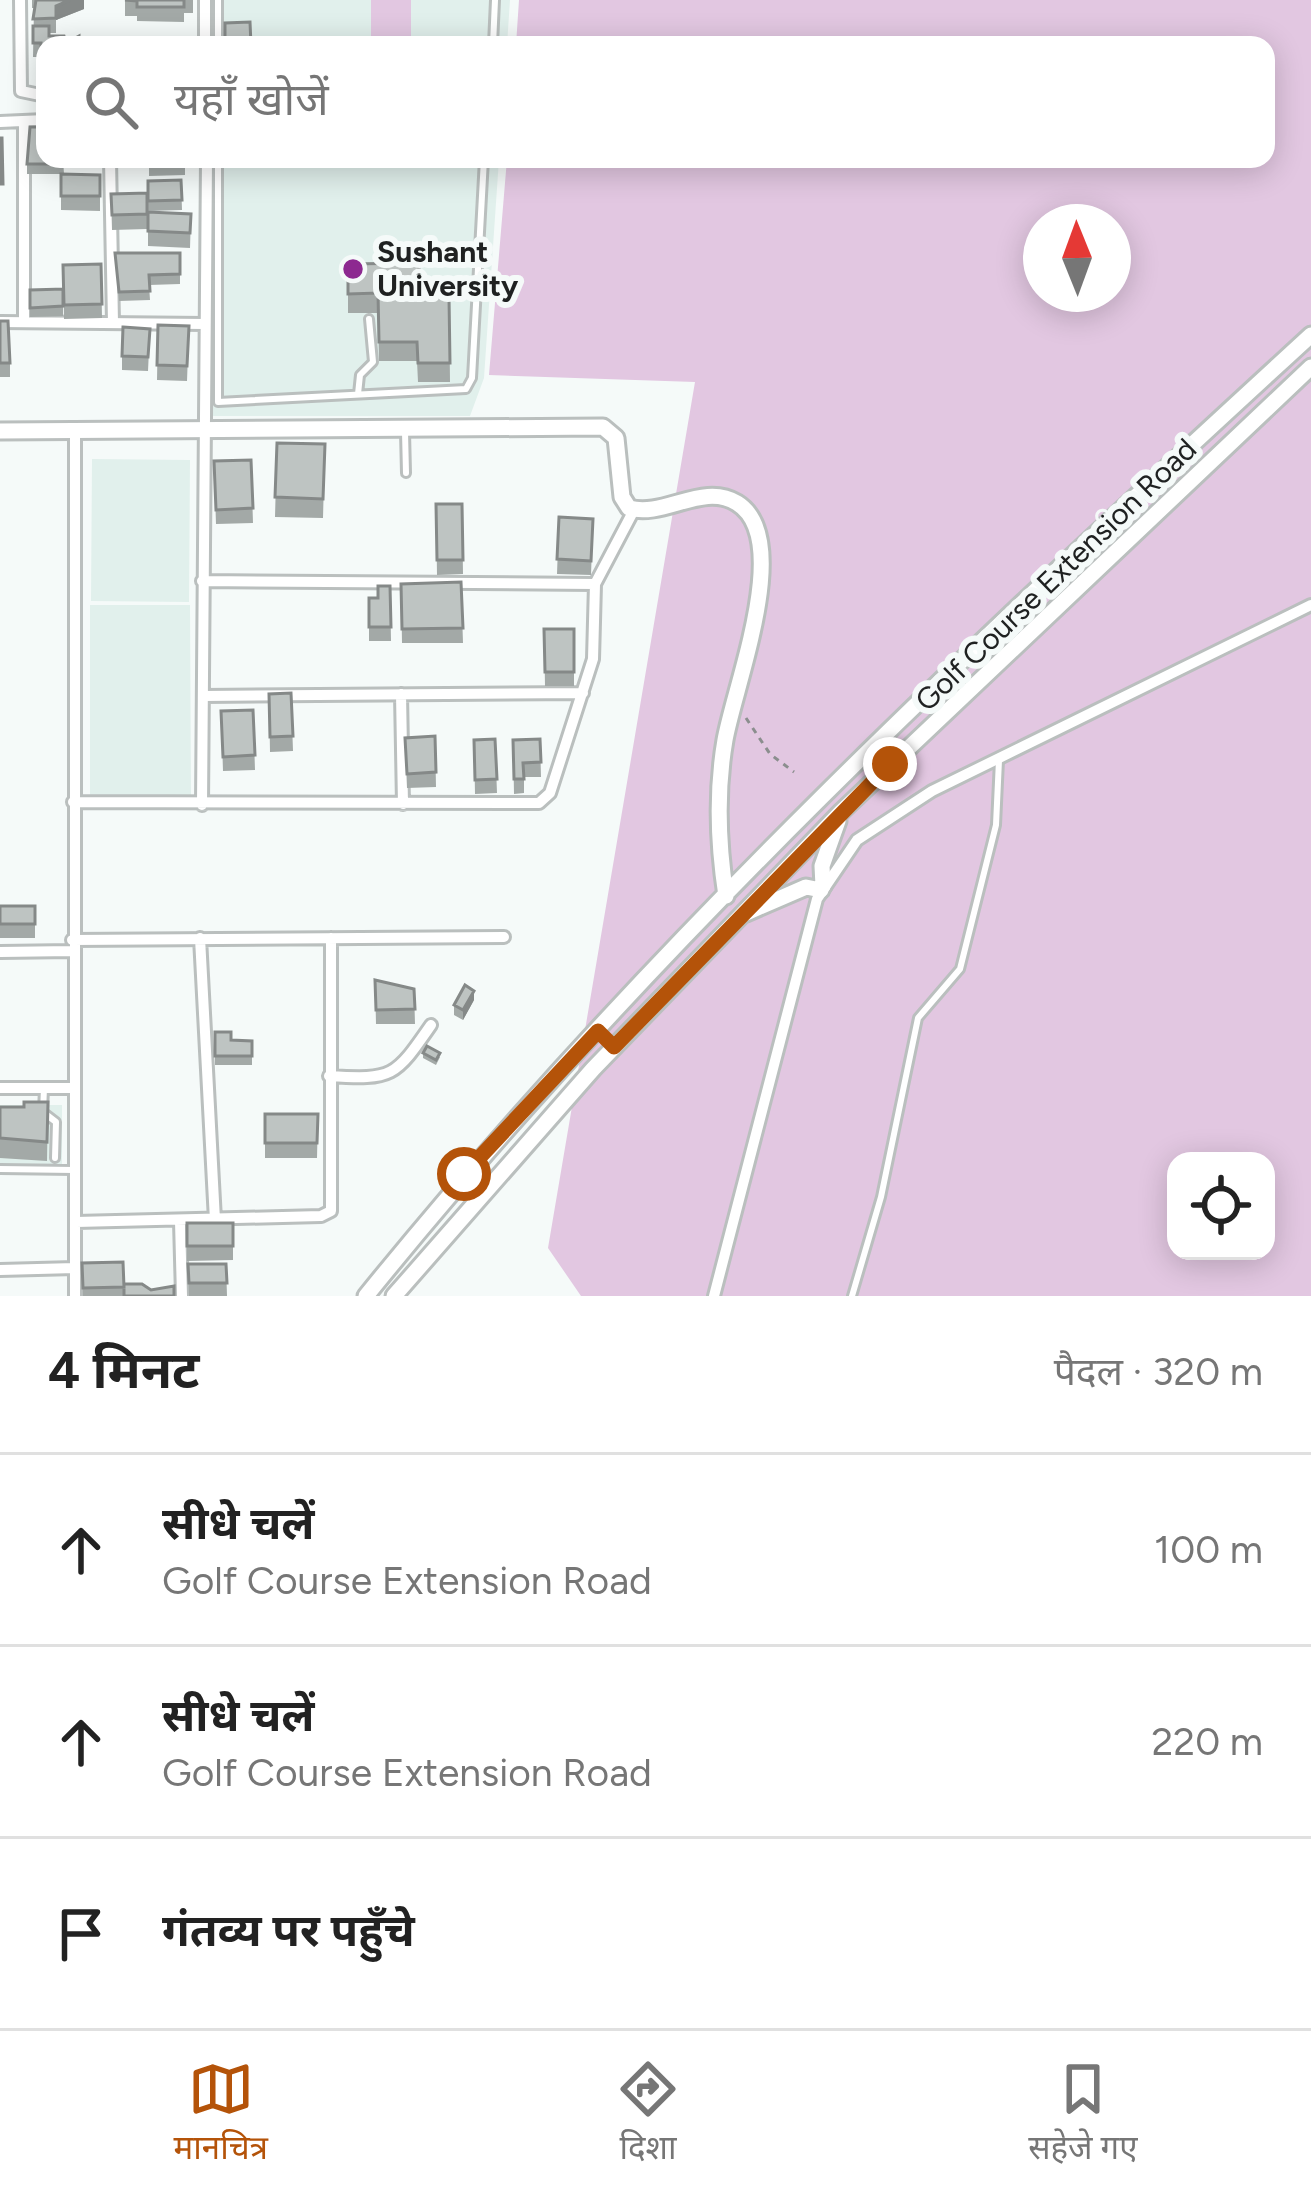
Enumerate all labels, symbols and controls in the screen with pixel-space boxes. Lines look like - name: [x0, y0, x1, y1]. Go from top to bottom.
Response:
- search box: [36, 36, 1275, 168]
- icon: search: [78, 69, 144, 135]
- text: यहाँ खोजें: [174, 72, 329, 126]
- north arrow: [1023, 204, 1131, 312]
- place label: Sushant University: [377, 233, 519, 304]
- marker: Sushant University: [340, 256, 366, 282]
- street label: Golf Course Extension Road: [907, 430, 1204, 719]
- route end: [863, 737, 917, 791]
- route start: [437, 1147, 491, 1201]
- map controls: [1167, 1152, 1275, 1260]
- button: locate: [1167, 1152, 1275, 1260]
- text: 4 मिनट: [48, 1340, 199, 1401]
- text: पैदल · 320 m: [1054, 1348, 1263, 1395]
- text: सीधे चलें: [162, 1496, 315, 1550]
- icon: ahead: [48, 1517, 114, 1583]
- text: 100 m: [1154, 1526, 1263, 1573]
- text: Golf Course Extension Road: [162, 1557, 652, 1604]
- text: सीधे चलें: [162, 1688, 315, 1742]
- icon: ahead: [48, 1709, 114, 1775]
- text: 220 m: [1152, 1718, 1263, 1765]
- text: Golf Course Extension Road: [162, 1749, 652, 1796]
- icon: arrive: [48, 1901, 114, 1967]
- text: गंतव्य पर पहुँचे: [162, 1903, 415, 1957]
- tab: मानचित्र: [174, 2056, 268, 2172]
- tab: दिशा: [615, 2056, 681, 2172]
- tab: सहेजे गए: [1028, 2056, 1137, 2172]

